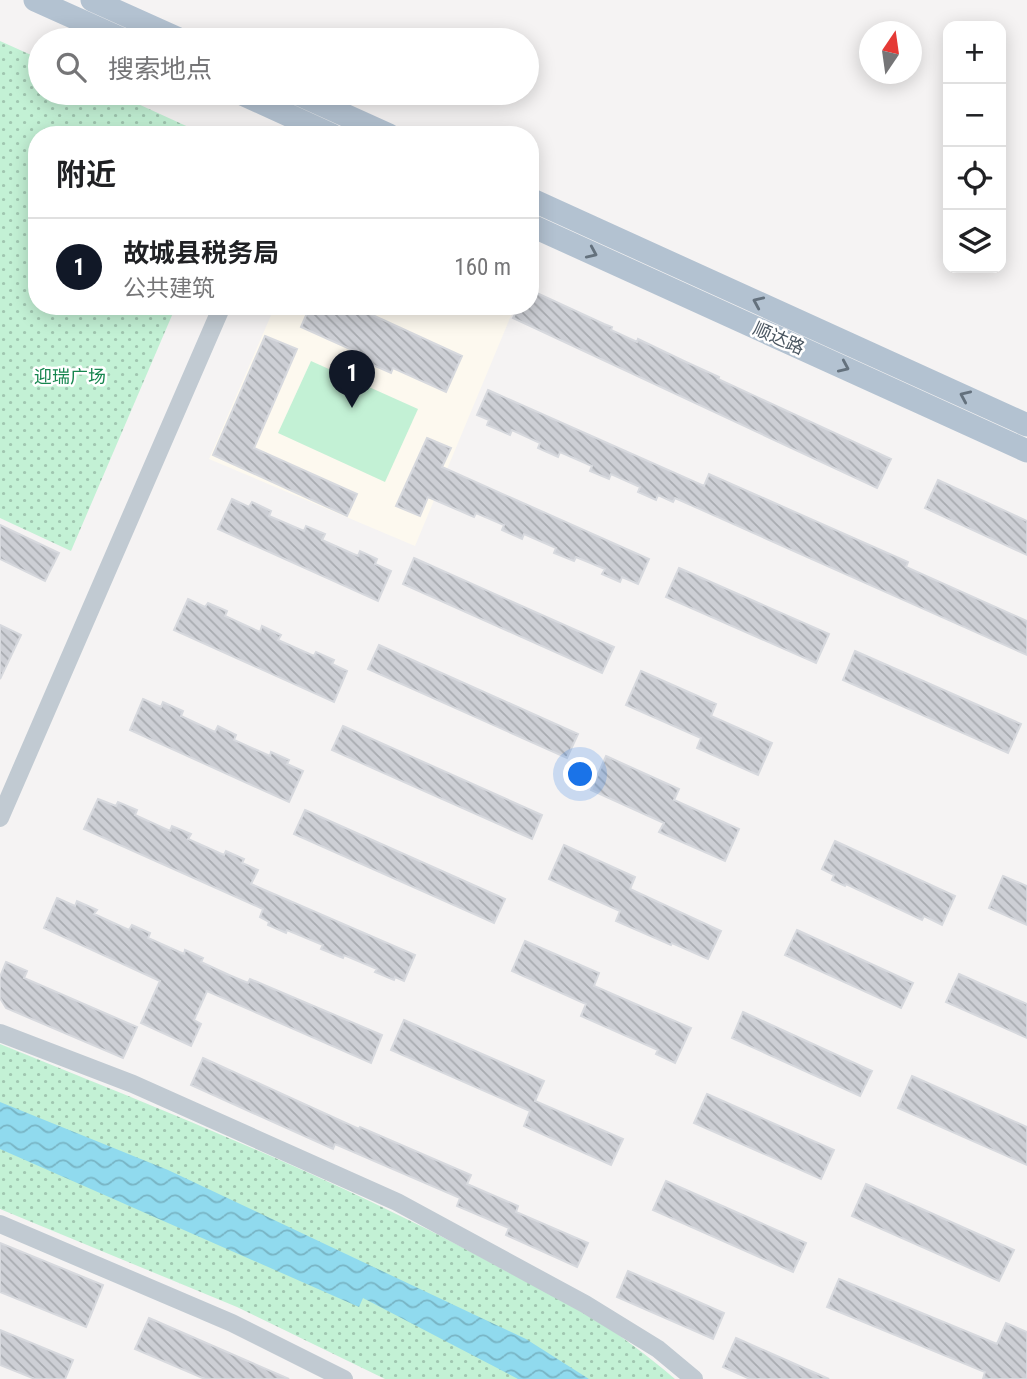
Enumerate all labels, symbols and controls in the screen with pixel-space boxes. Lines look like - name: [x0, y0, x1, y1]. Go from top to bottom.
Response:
- north arrow: [859, 21, 922, 84]
- map controls: [943, 21, 1006, 273]
- button: +: [943, 21, 1006, 84]
- search box: [28, 28, 539, 105]
- icon: search: [52, 48, 90, 86]
- text: 搜索地点: [108, 54, 212, 84]
- button: −: [943, 84, 1006, 147]
- button: locate: [943, 147, 1006, 210]
- text: 附近: [56, 157, 116, 192]
- button: layers: [943, 210, 1006, 273]
- text: 故城县税务局: [123, 238, 279, 268]
- one-way arrow: [585, 245, 598, 259]
- text: 1: [73, 254, 85, 281]
- text: 160 m: [454, 254, 511, 281]
- text: 公共建筑: [123, 275, 215, 302]
- one-way arrow: [753, 296, 765, 310]
- street label: 顺达路: [750, 317, 808, 359]
- pin: 1: [329, 350, 375, 408]
- one-way arrow: [837, 359, 849, 373]
- park label: 迎瑞广场: [34, 366, 106, 387]
- one-way arrow: [960, 391, 972, 405]
- your location: [563, 757, 597, 791]

